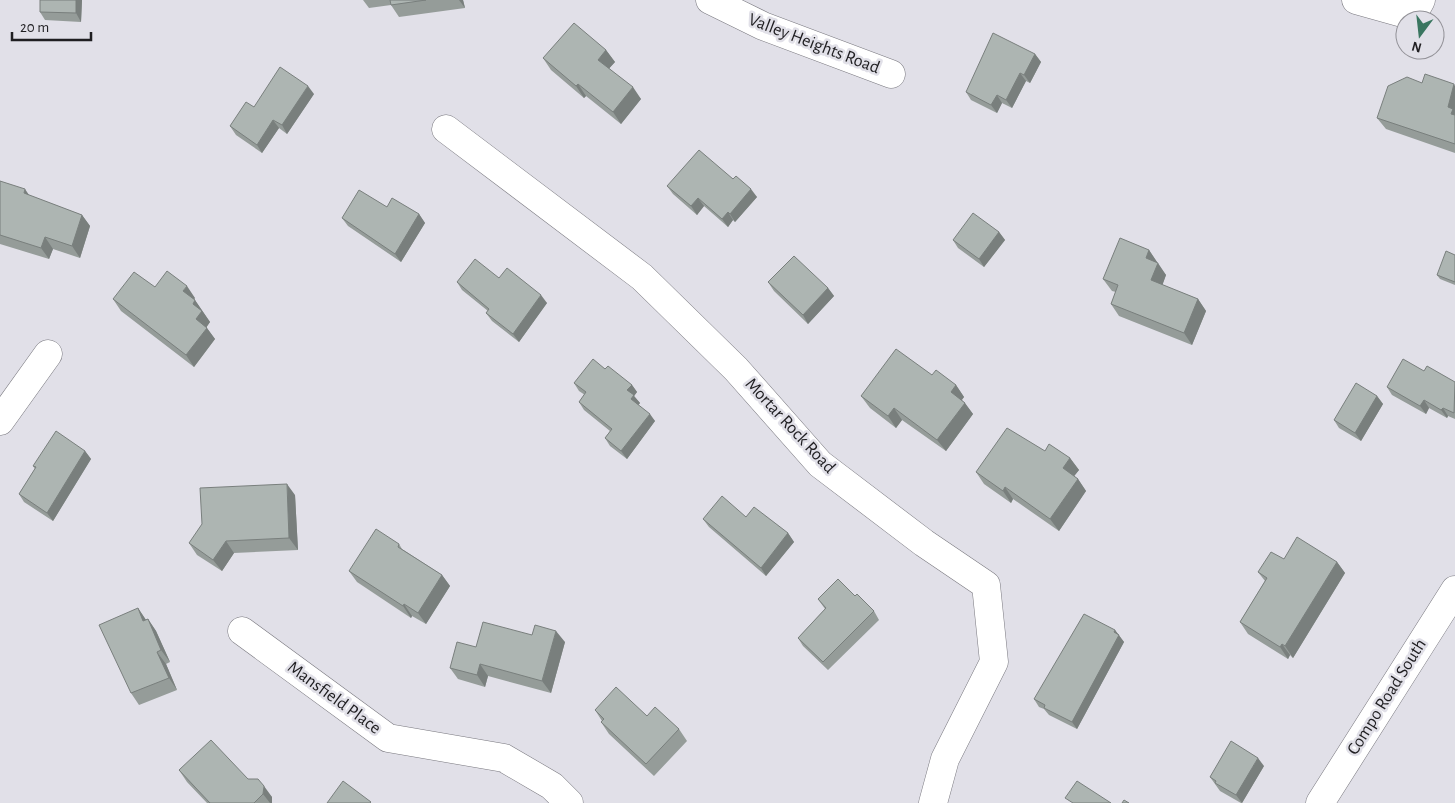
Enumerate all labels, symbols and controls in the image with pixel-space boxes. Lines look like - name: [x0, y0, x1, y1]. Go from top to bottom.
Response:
- scale bar: [12, 10, 91, 42]
- north arrow: [1395, 10, 1445, 60]
- street label: Valley Heights Road: [746, 11, 882, 77]
- text: 20 m: [20, 20, 49, 35]
- text: N: [1410, 39, 1423, 55]
- street label: Mortar Rock Road: [741, 375, 839, 477]
- street label: Compo Road South: [1344, 636, 1430, 758]
- street label: Mansfield Place: [284, 658, 384, 738]

